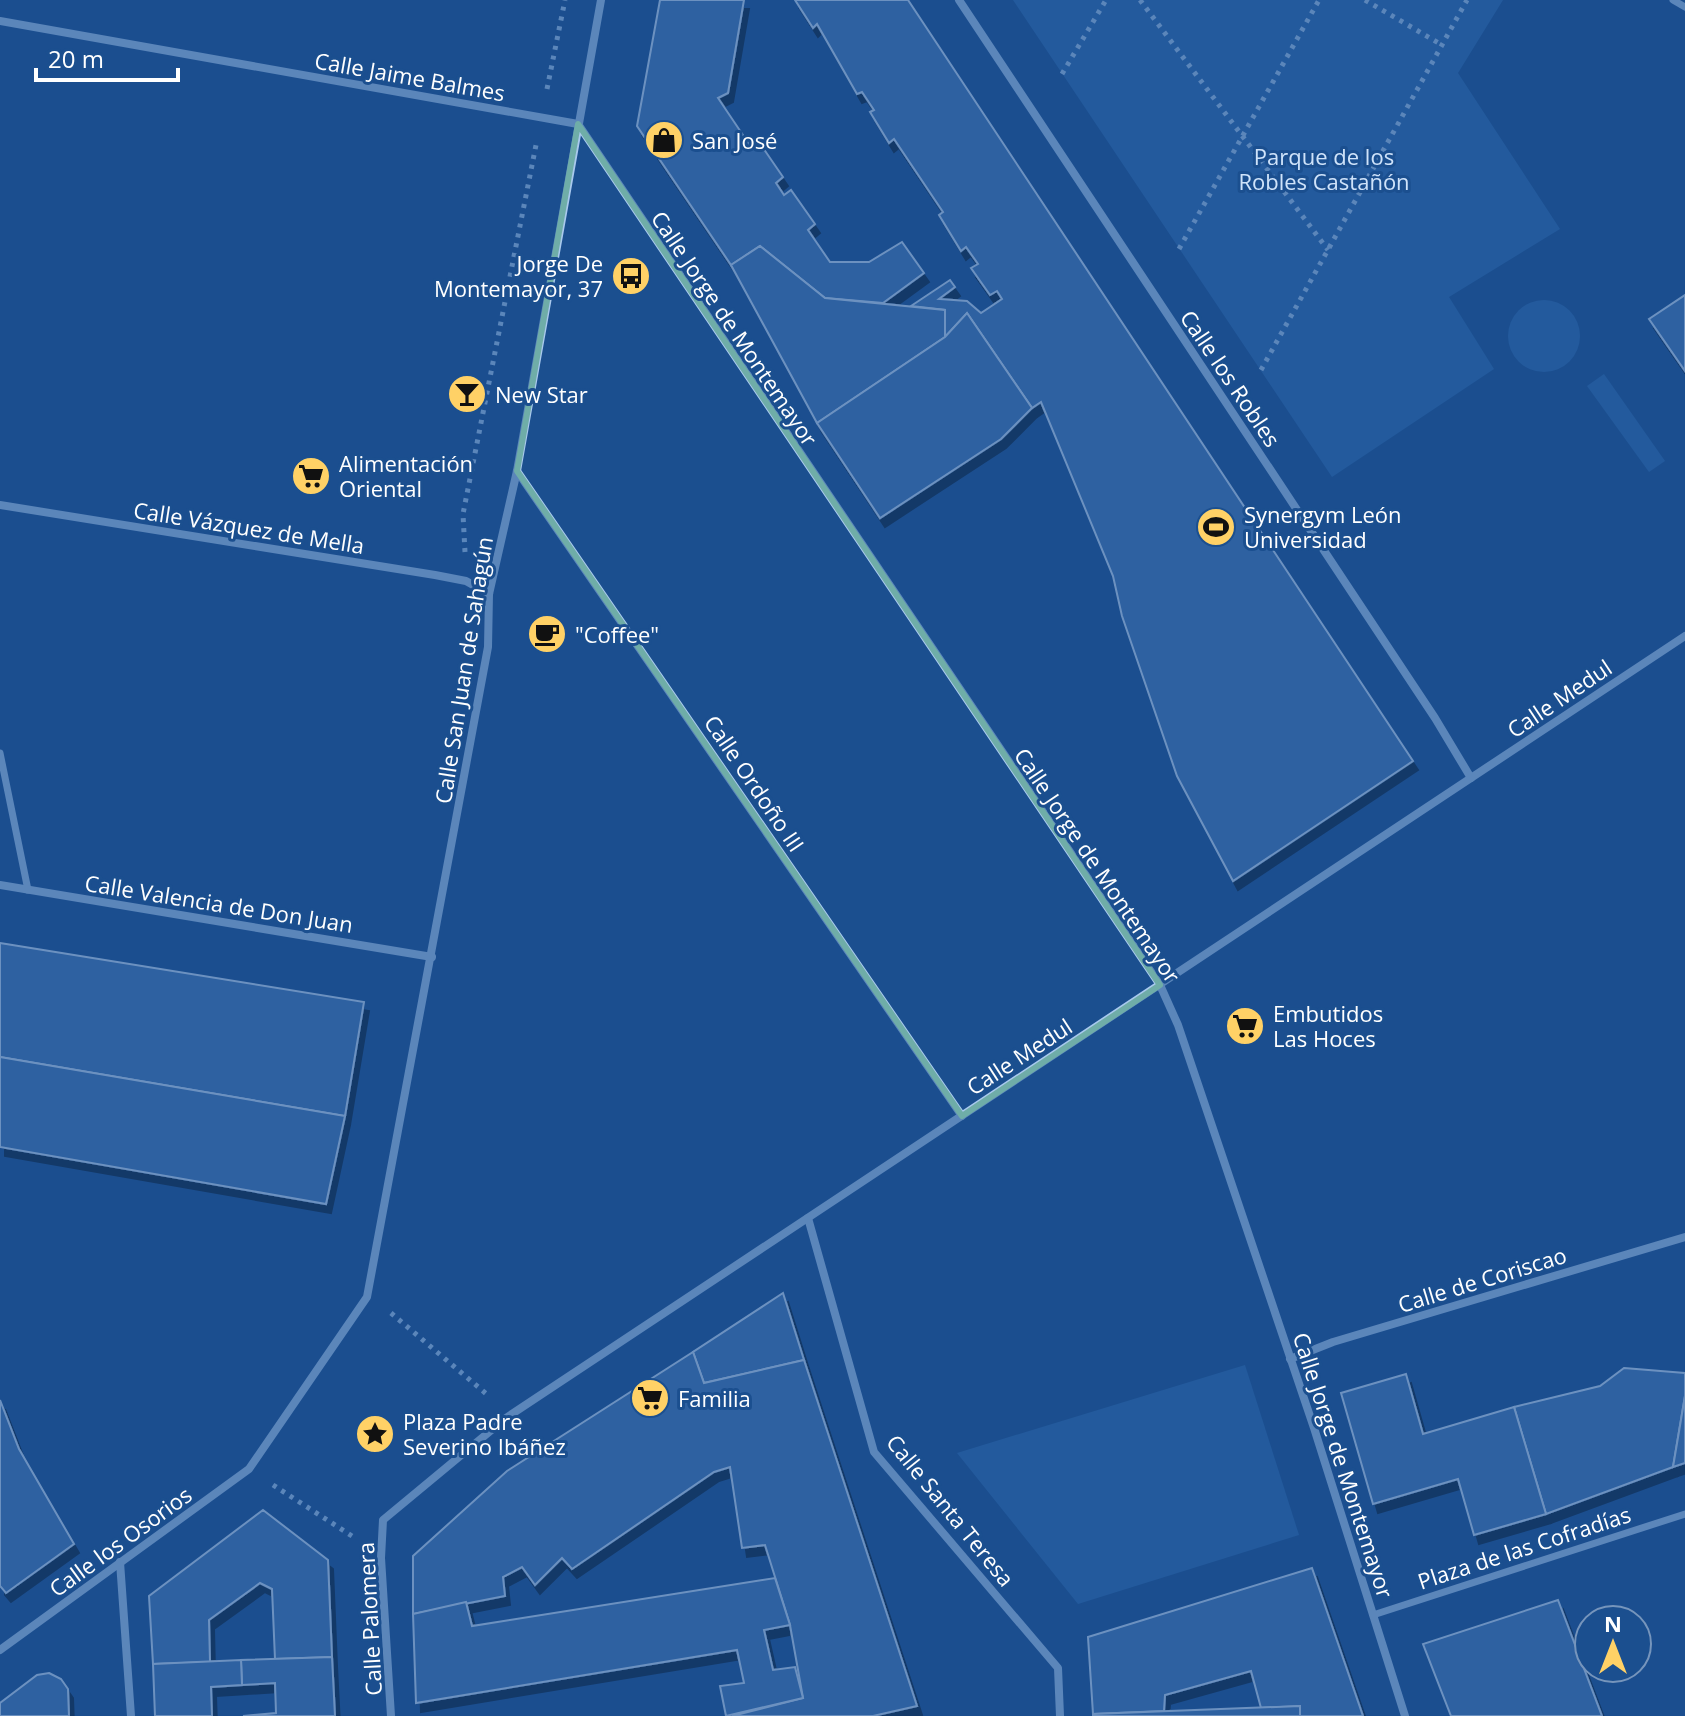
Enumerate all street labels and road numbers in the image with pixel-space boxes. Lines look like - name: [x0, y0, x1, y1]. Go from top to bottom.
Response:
- street label: Calle Jaime Balmes: [313, 45, 507, 107]
- street label: Calle Jorge de Montemayor: [645, 205, 825, 451]
- street label: Calle los Robles: [1174, 304, 1288, 452]
- street label: Calle Vázquez de Mella: [131, 494, 367, 560]
- street label: Calle San Juan de Sahagún: [427, 534, 499, 806]
- street label: Calle Medul: [1501, 652, 1617, 744]
- street label: Calle Ordoño III: [698, 709, 812, 857]
- street label: Calle Jorge de Montemayor: [1008, 742, 1188, 988]
- street label: Calle Valencia de Don Juan: [83, 867, 355, 939]
- street label: Calle Medul: [961, 1011, 1077, 1101]
- street label: Calle de Coriscao: [1394, 1239, 1570, 1319]
- street label: Calle Jorge de Montemayor: [1287, 1328, 1401, 1602]
- street label: Calle Santa Teresa: [880, 1428, 1022, 1592]
- street label: Calle los Osorios: [43, 1479, 197, 1603]
- street label: Plaza de las Cofradías: [1414, 1498, 1634, 1596]
- street label: Calle Palomera: [350, 1542, 388, 1696]

